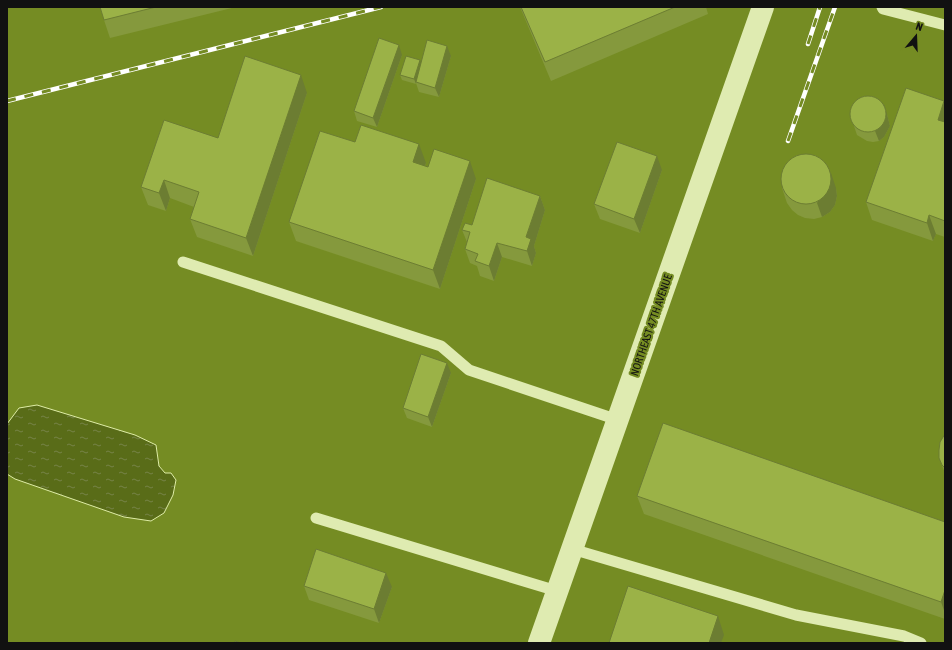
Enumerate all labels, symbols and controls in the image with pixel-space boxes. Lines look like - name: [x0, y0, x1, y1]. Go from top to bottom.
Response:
- north arrow: [896, 16, 936, 56]
- text: N: [914, 20, 924, 33]
- street label: NORTHEAST 47TH AVENUE: [628, 272, 674, 377]

